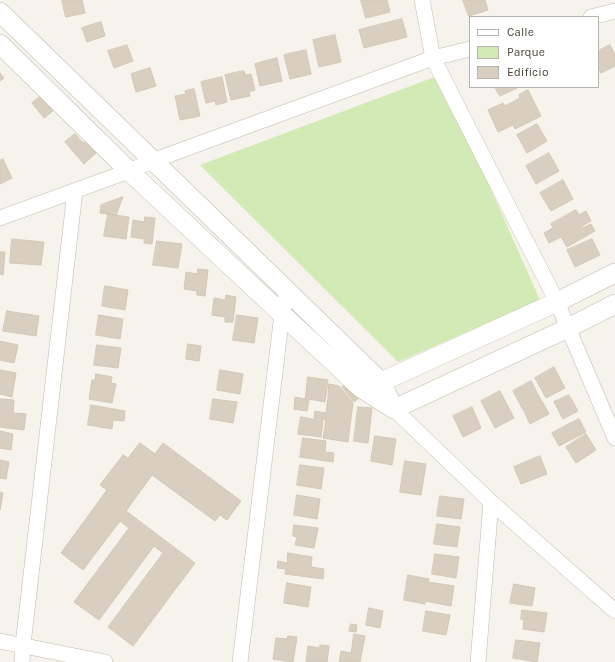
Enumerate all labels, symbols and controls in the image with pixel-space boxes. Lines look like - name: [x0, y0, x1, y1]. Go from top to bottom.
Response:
- legend: [469, 16, 599, 88]
- text: Calle: [507, 25, 534, 39]
- text: Parque: [507, 45, 545, 59]
- text: Edificio: [507, 65, 548, 79]

